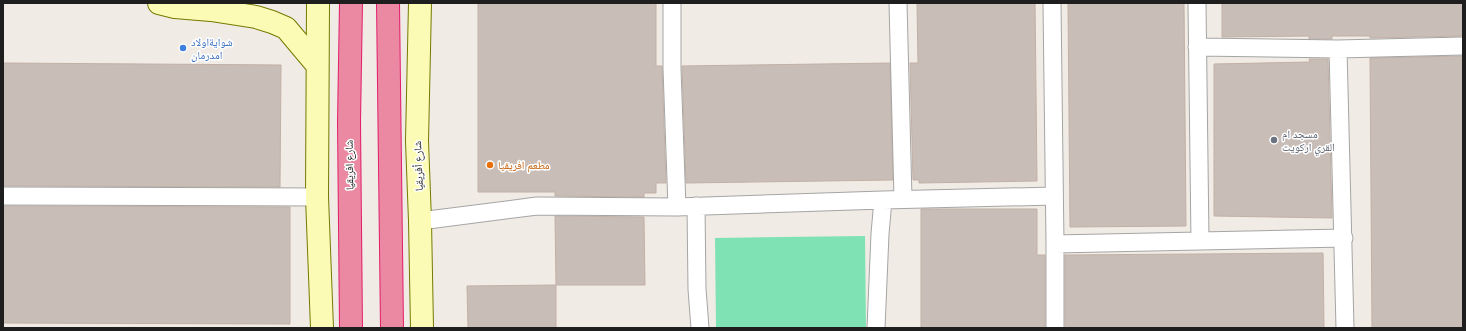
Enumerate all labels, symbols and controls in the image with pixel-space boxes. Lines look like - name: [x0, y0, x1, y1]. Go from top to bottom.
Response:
- place label: شوايةاولاد امدرمان: [191, 35, 233, 62]
- marker: شوايةاولاد امدرمان: [178, 43, 188, 53]
- place label: مسجد ام القري اركويت: [1282, 127, 1335, 156]
- marker: مسجد ام القري اركويت: [1269, 135, 1279, 145]
- street label: شارع افريقيا: [342, 140, 356, 190]
- street label: شارع أفريقيا: [410, 141, 426, 191]
- place label: مطعم افريقيا: [498, 158, 550, 173]
- marker: مطعم افريقيا: [485, 160, 495, 170]

